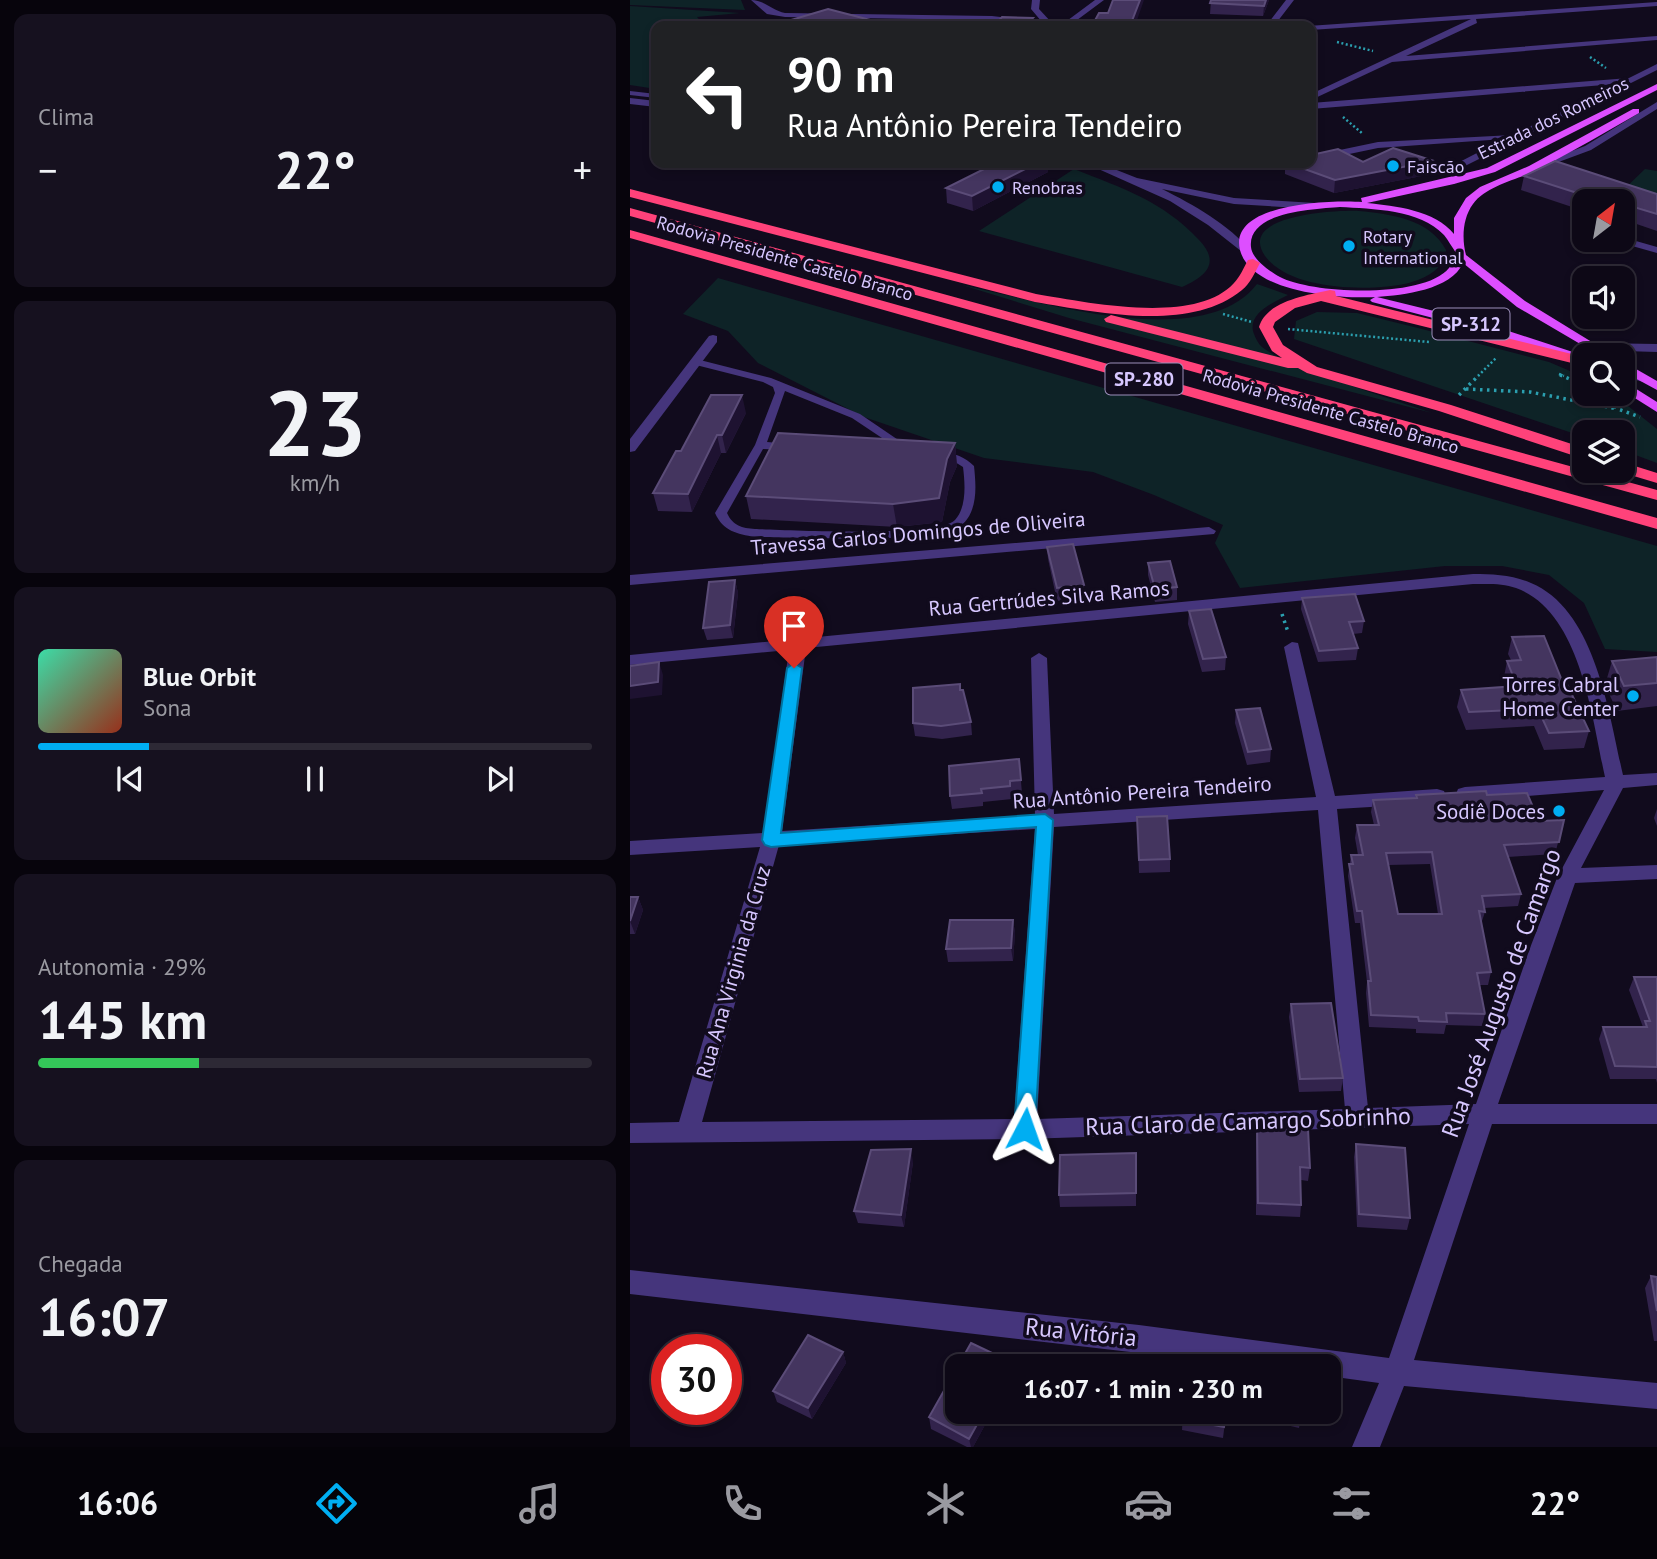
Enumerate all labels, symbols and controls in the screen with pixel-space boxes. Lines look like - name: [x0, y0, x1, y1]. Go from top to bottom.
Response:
- text: 90 m: [787, 42, 894, 106]
- icon: left: [672, 49, 763, 140]
- street label: Estrada dos Romeiros: [1474, 72, 1632, 164]
- text: Clima: [38, 102, 94, 131]
- text: Rua Antônio Pereira Tendeiro: [787, 104, 1183, 146]
- text: 22°: [274, 136, 356, 203]
- text: −: [38, 145, 57, 194]
- text: +: [573, 145, 592, 194]
- place label: Faiscão: [1407, 155, 1464, 178]
- marker: Faiscão: [1385, 158, 1401, 174]
- place label: Renobras: [1012, 176, 1083, 199]
- marker: Renobras: [990, 179, 1006, 195]
- north arrow: [1572, 189, 1634, 252]
- map controls: [1572, 189, 1635, 483]
- street label: Rodovia Presidente Castelo Branco: [654, 210, 916, 306]
- place label: Rotary International: [1363, 225, 1463, 269]
- marker: Rotary International: [1341, 238, 1357, 254]
- button: sound: [1572, 266, 1635, 329]
- road number: SP-312: [1432, 308, 1510, 340]
- button: search: [1572, 343, 1635, 406]
- text: 23: [263, 363, 367, 481]
- street label: Rodovia Presidente Castelo Branco: [1200, 363, 1462, 459]
- road number: SP-280: [1106, 364, 1182, 394]
- button: layers: [1572, 420, 1635, 483]
- text: km/h: [290, 468, 340, 497]
- street label: Travessa Carlos Domingos de Oliveira: [750, 505, 1086, 561]
- street label: Rua Gertrúdes Silva Ramos: [927, 574, 1171, 622]
- pin: [764, 596, 824, 668]
- icon: arrive: [775, 607, 813, 645]
- text: Blue Orbit: [143, 660, 256, 693]
- place label: Torres Cabral Home Center: [1502, 671, 1619, 722]
- marker: Torres Cabral Home Center: [1625, 688, 1641, 704]
- text: Sona: [143, 693, 192, 722]
- icon: previous: [111, 760, 149, 798]
- icon: pause: [296, 760, 334, 798]
- icon: next: [481, 760, 519, 798]
- street label: Rua Antônio Pereira Tendeiro: [1012, 769, 1272, 815]
- place label: Sodiê Doces: [1436, 798, 1545, 825]
- marker: Sodiê Doces: [1551, 803, 1567, 819]
- street label: Rua José Augusto de Camargo: [1434, 844, 1568, 1142]
- street label: Rua Ana Virginia da Cruz: [690, 863, 776, 1081]
- text: Autonomia · 29%: [38, 952, 206, 981]
- text: 145 km: [38, 986, 207, 1053]
- position arrow: [988, 1092, 1062, 1166]
- street label: Rua Claro de Camargo Sobrinho: [1085, 1100, 1411, 1142]
- text: Chegada: [38, 1249, 123, 1278]
- text: 16:07: [38, 1283, 170, 1350]
- street label: Rua Vitória: [1024, 1311, 1138, 1353]
- speed limit sign: 30: [651, 1334, 742, 1425]
- text: 16:07 · 1 min · 230 m: [1023, 1372, 1263, 1405]
- icon: directions: [312, 1479, 361, 1528]
- icon: music: [515, 1479, 564, 1528]
- icon: phone: [718, 1479, 767, 1528]
- icon: climate: [921, 1479, 970, 1528]
- icon: car: [1124, 1479, 1173, 1528]
- icon: filters: [1327, 1479, 1376, 1528]
- text: 16:06: [77, 1482, 158, 1524]
- text: 22°: [1530, 1482, 1580, 1524]

